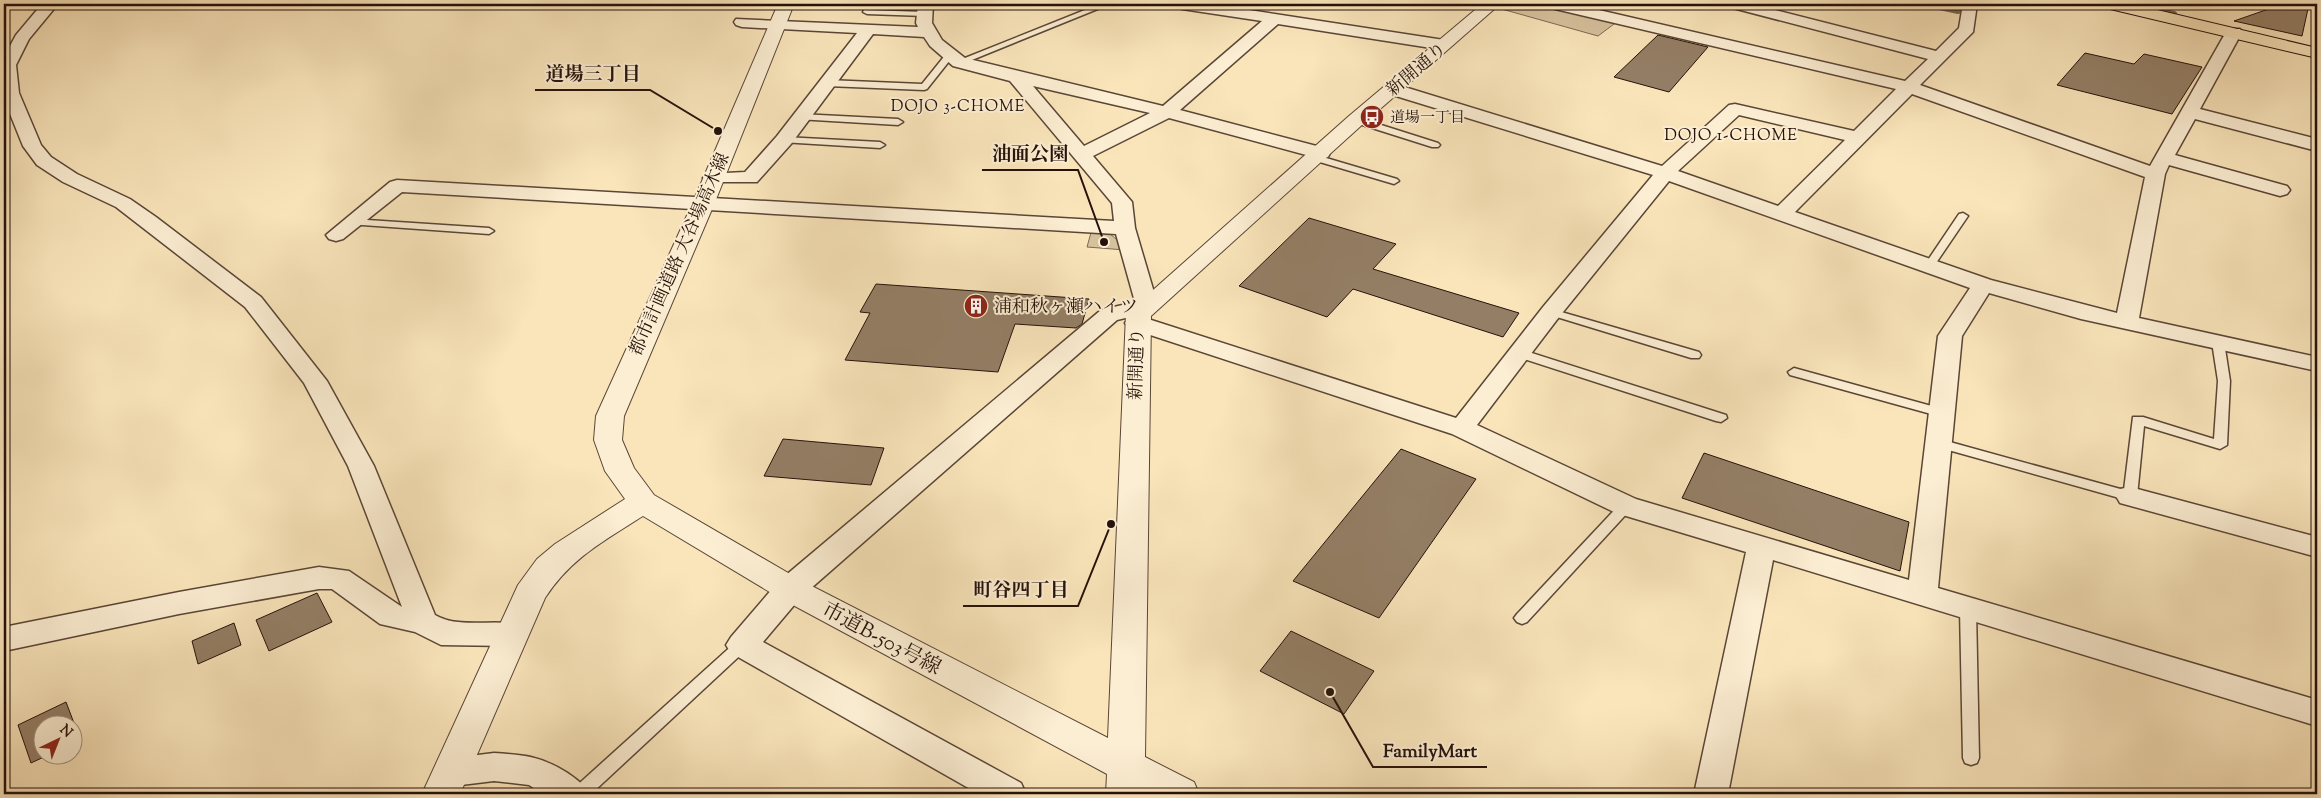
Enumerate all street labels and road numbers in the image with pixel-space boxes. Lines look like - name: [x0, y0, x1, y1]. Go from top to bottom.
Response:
- street label: 新開通り: [1381, 37, 1453, 104]
- street label: 都市計画道路 大谷場高木線: [624, 149, 737, 361]
- street label: 新開通り: [1124, 328, 1152, 401]
- street label: 市道B-503号線: [816, 596, 946, 684]

